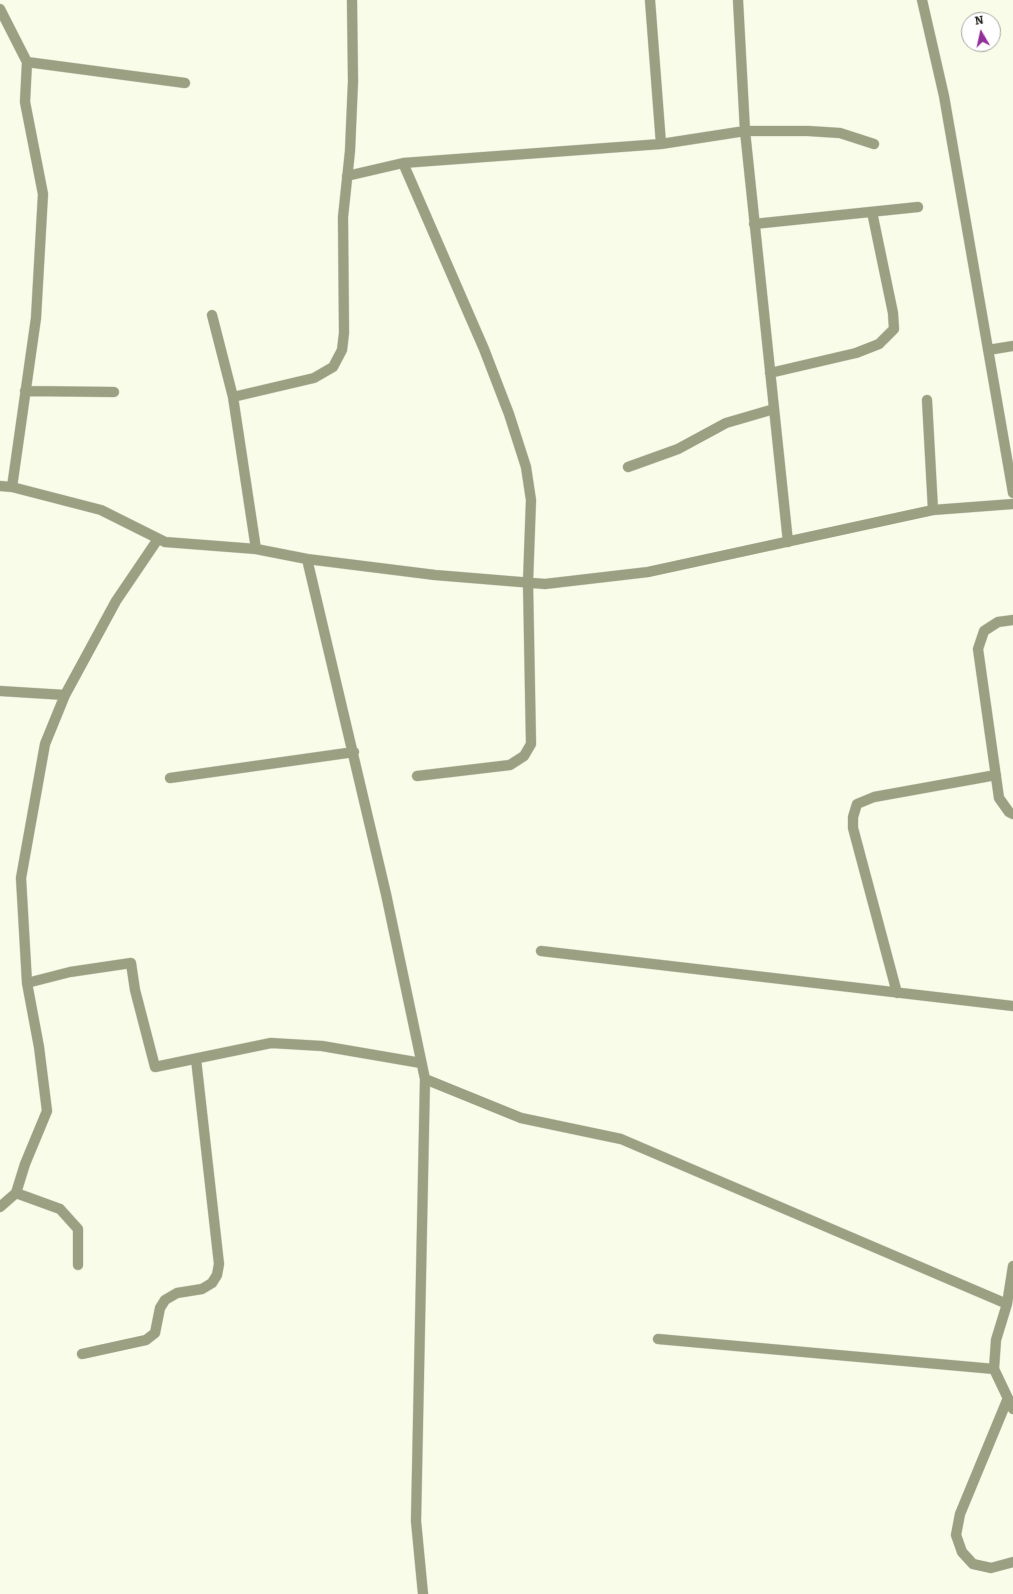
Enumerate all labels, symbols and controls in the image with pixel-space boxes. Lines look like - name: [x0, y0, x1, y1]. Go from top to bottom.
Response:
- north arrow: [961, 12, 1001, 52]
- text: N: [974, 14, 984, 28]

